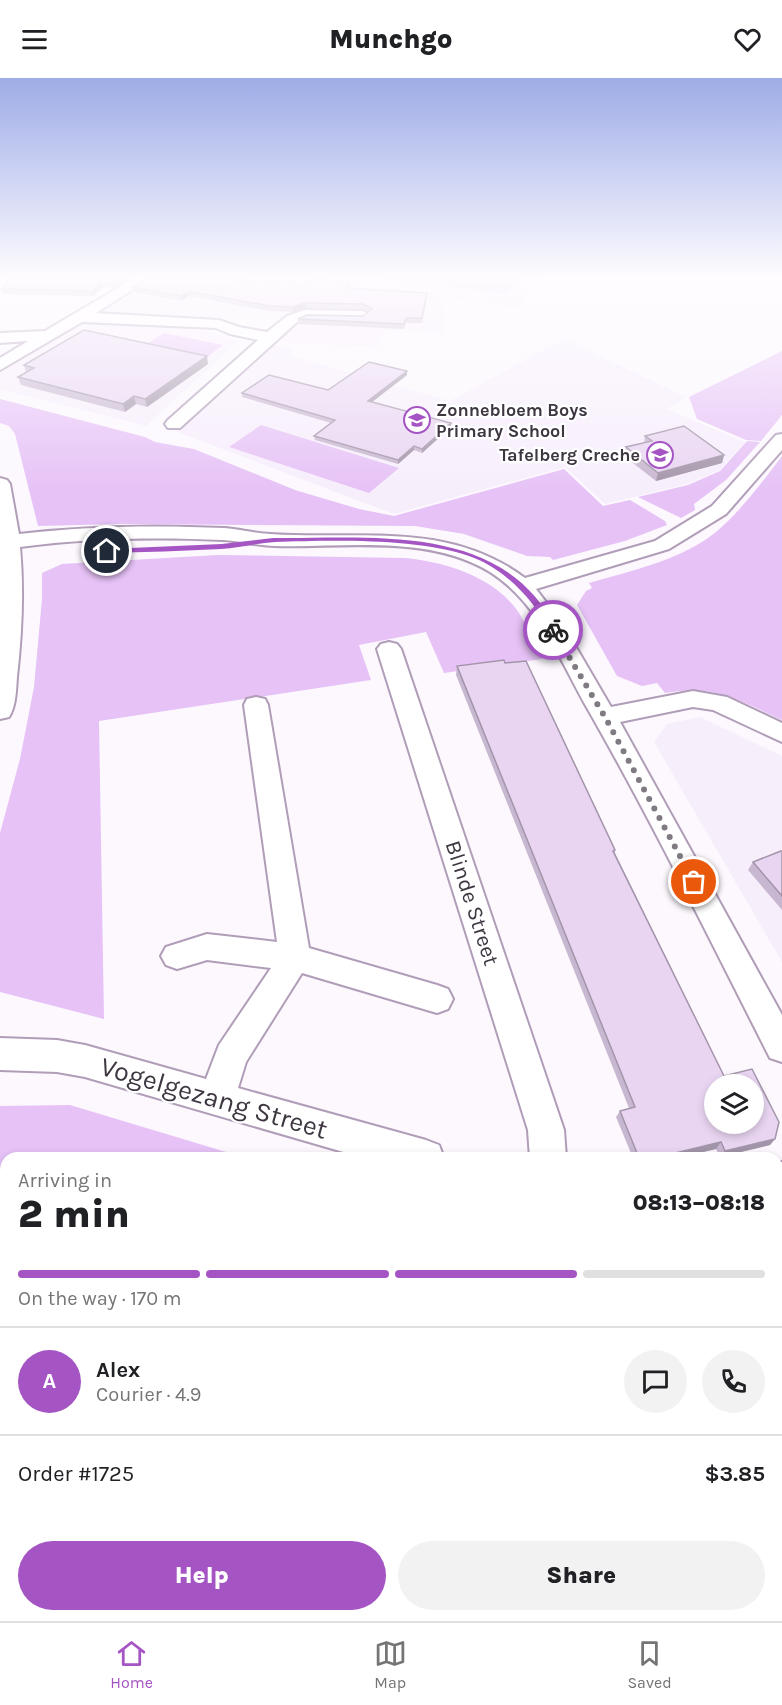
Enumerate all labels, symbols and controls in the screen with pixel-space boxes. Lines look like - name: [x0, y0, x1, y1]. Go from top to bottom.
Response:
- icon: menu: [18, 23, 51, 56]
- text: Munchgo: [329, 23, 453, 55]
- icon: heart: [731, 23, 764, 56]
- place label: Zonnebloem Boys Primary School: [436, 399, 588, 442]
- school or university icon: Zonnebloem Boys Primary School: [402, 405, 432, 435]
- school or university icon: Tafelberg Creche: [645, 440, 675, 470]
- place label: Tafelberg Creche: [499, 444, 640, 466]
- pin: [81, 525, 132, 576]
- icon: home: [90, 534, 123, 567]
- courier: [523, 600, 583, 660]
- icon: bike: [537, 614, 570, 647]
- street label: Blinde Street: [440, 837, 504, 969]
- pin: [668, 856, 719, 907]
- icon: bag: [677, 865, 710, 898]
- street label: Vogelgezang Street: [97, 1050, 331, 1146]
- map controls: [704, 1074, 764, 1134]
- button: layers: [704, 1074, 764, 1134]
- text: Arriving in: [18, 1169, 112, 1192]
- text: 08:13–08:18: [633, 1190, 765, 1216]
- text: 2 min: [18, 1191, 130, 1237]
- text: On the way · 170 m: [18, 1287, 182, 1310]
- button: chat: [624, 1350, 687, 1413]
- button: phone: [702, 1350, 765, 1413]
- text: Alex: [96, 1357, 140, 1383]
- text: A: [43, 1368, 56, 1394]
- text: Courier · 4.9: [96, 1383, 201, 1406]
- text: Order #1725: [18, 1461, 134, 1487]
- text: $3.85: [704, 1461, 765, 1487]
- button: Help: [18, 1541, 386, 1610]
- button: Share: [398, 1541, 765, 1610]
- tab: Home: [110, 1637, 153, 1692]
- tab: Map: [374, 1637, 407, 1692]
- tab: Saved: [627, 1637, 672, 1692]

